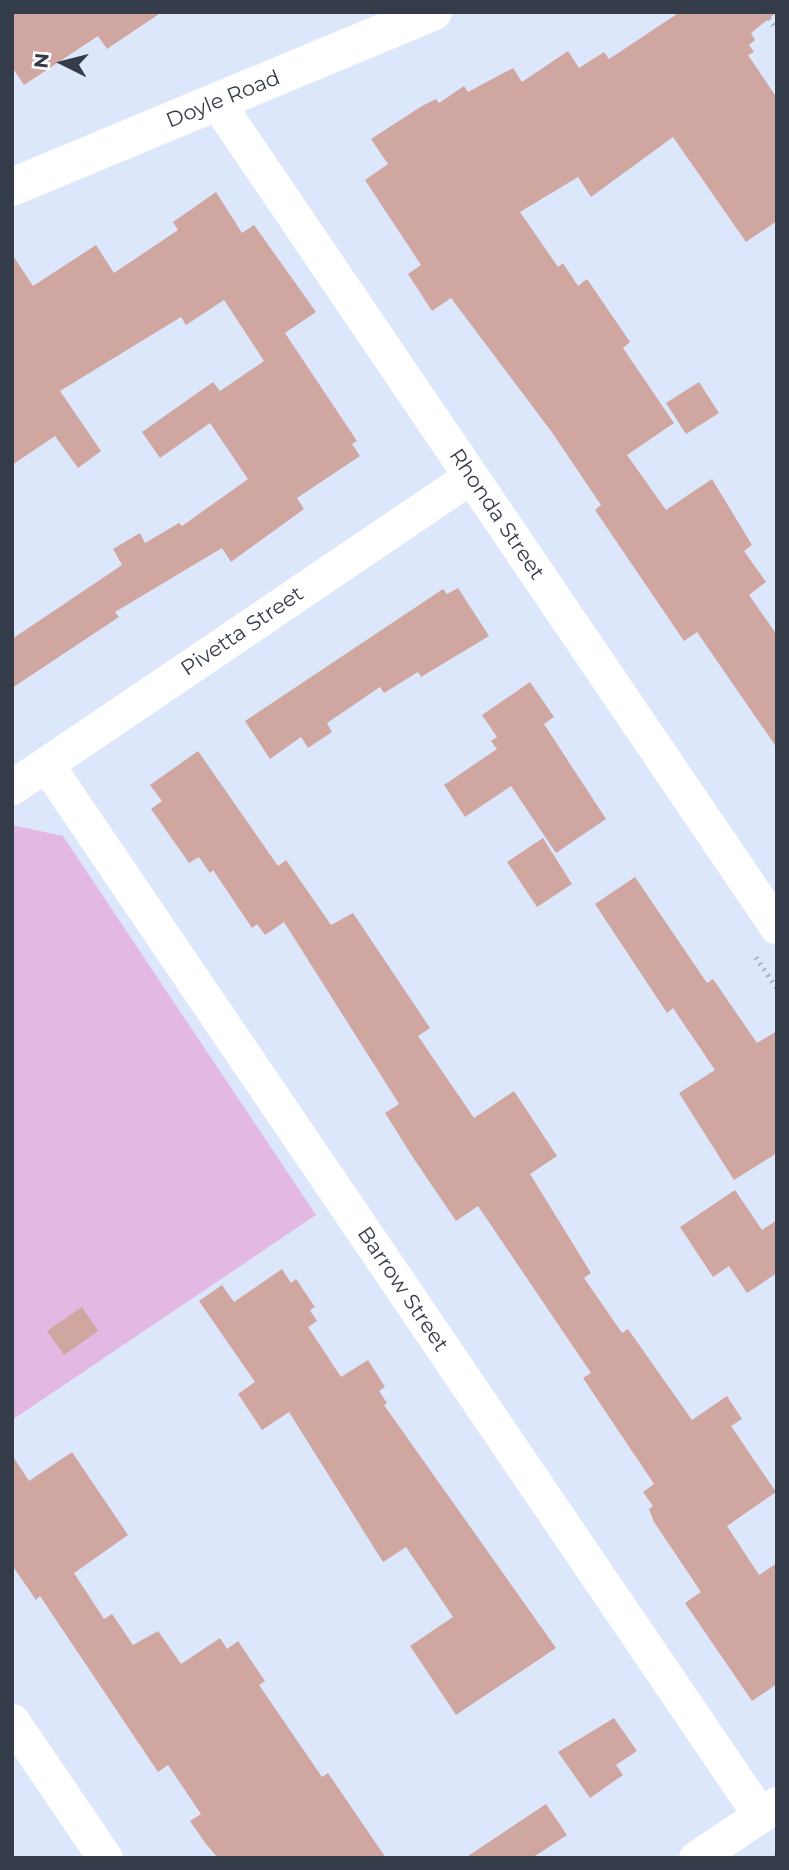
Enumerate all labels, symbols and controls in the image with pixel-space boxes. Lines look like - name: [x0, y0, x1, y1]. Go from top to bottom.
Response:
- north arrow: [28, 28, 98, 98]
- text: N: [29, 52, 54, 70]
- street label: Doyle Road: [162, 65, 284, 133]
- street label: Rhonda Street: [444, 444, 550, 584]
- street label: Pivetta Street: [176, 581, 308, 681]
- street label: Barrow Street: [352, 1222, 454, 1356]

